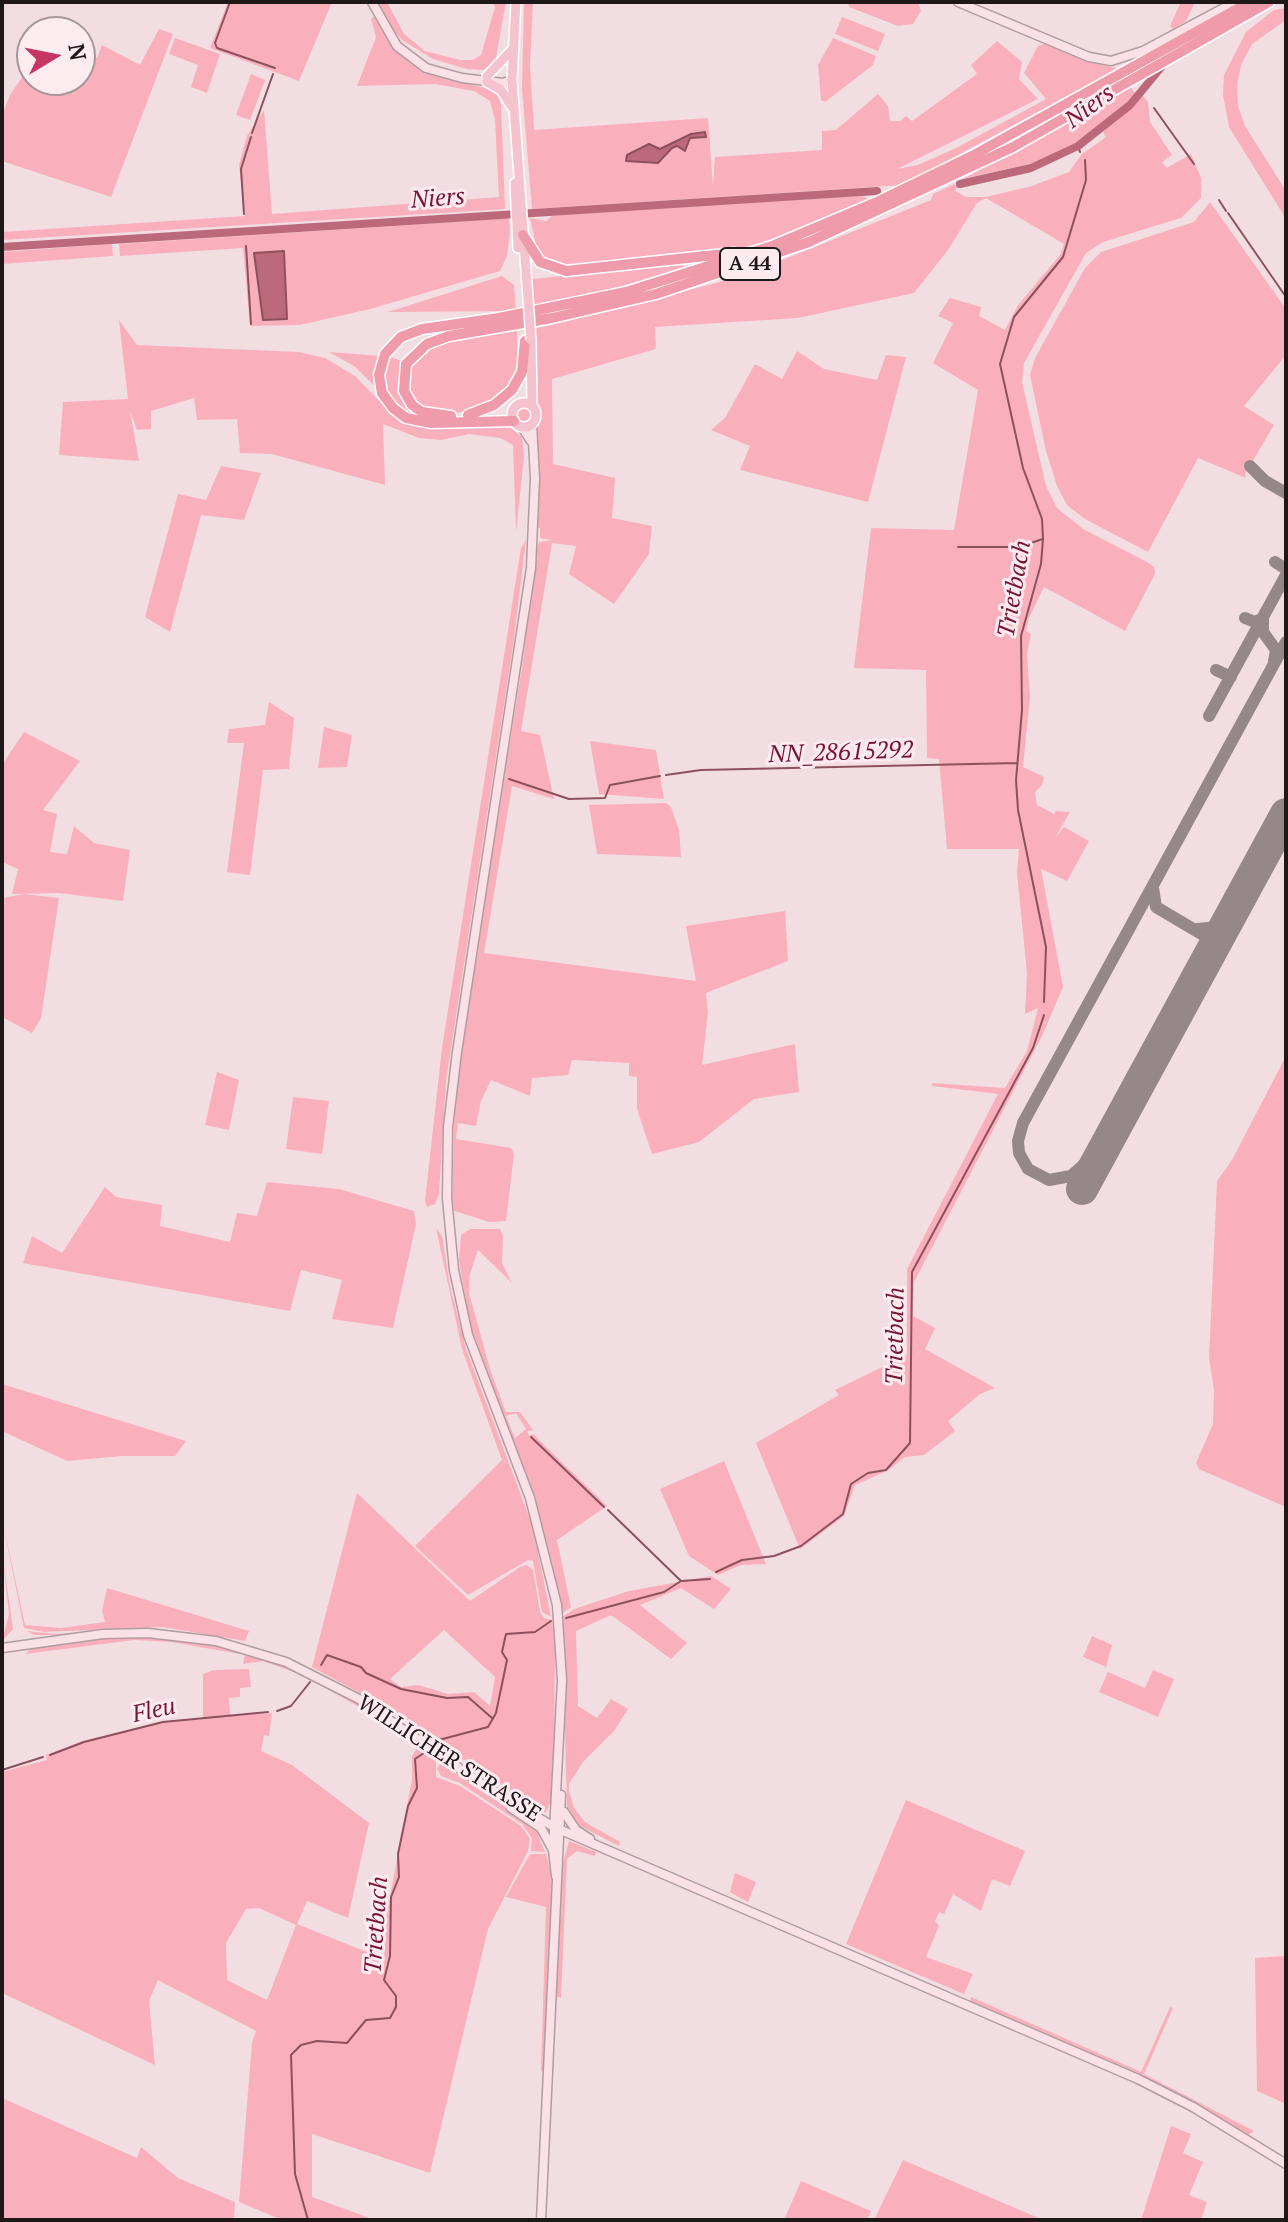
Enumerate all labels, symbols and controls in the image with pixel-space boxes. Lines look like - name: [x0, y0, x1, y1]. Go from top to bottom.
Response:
- north arrow: [16, 16, 96, 96]
- text: N: [62, 41, 94, 63]
- water label: Niers: [1060, 79, 1120, 135]
- water label: Niers: [410, 183, 466, 215]
- road number: A 44: [720, 248, 780, 280]
- water label: Trietbach: [992, 538, 1038, 640]
- water label: NN_28615292: [768, 736, 914, 770]
- water label: Trietbach: [881, 1287, 911, 1385]
- street label: WILLICHER STRASSE: [352, 1690, 546, 1828]
- water label: Fleu: [130, 1692, 178, 1730]
- water label: Trietbach: [359, 1875, 395, 1975]

